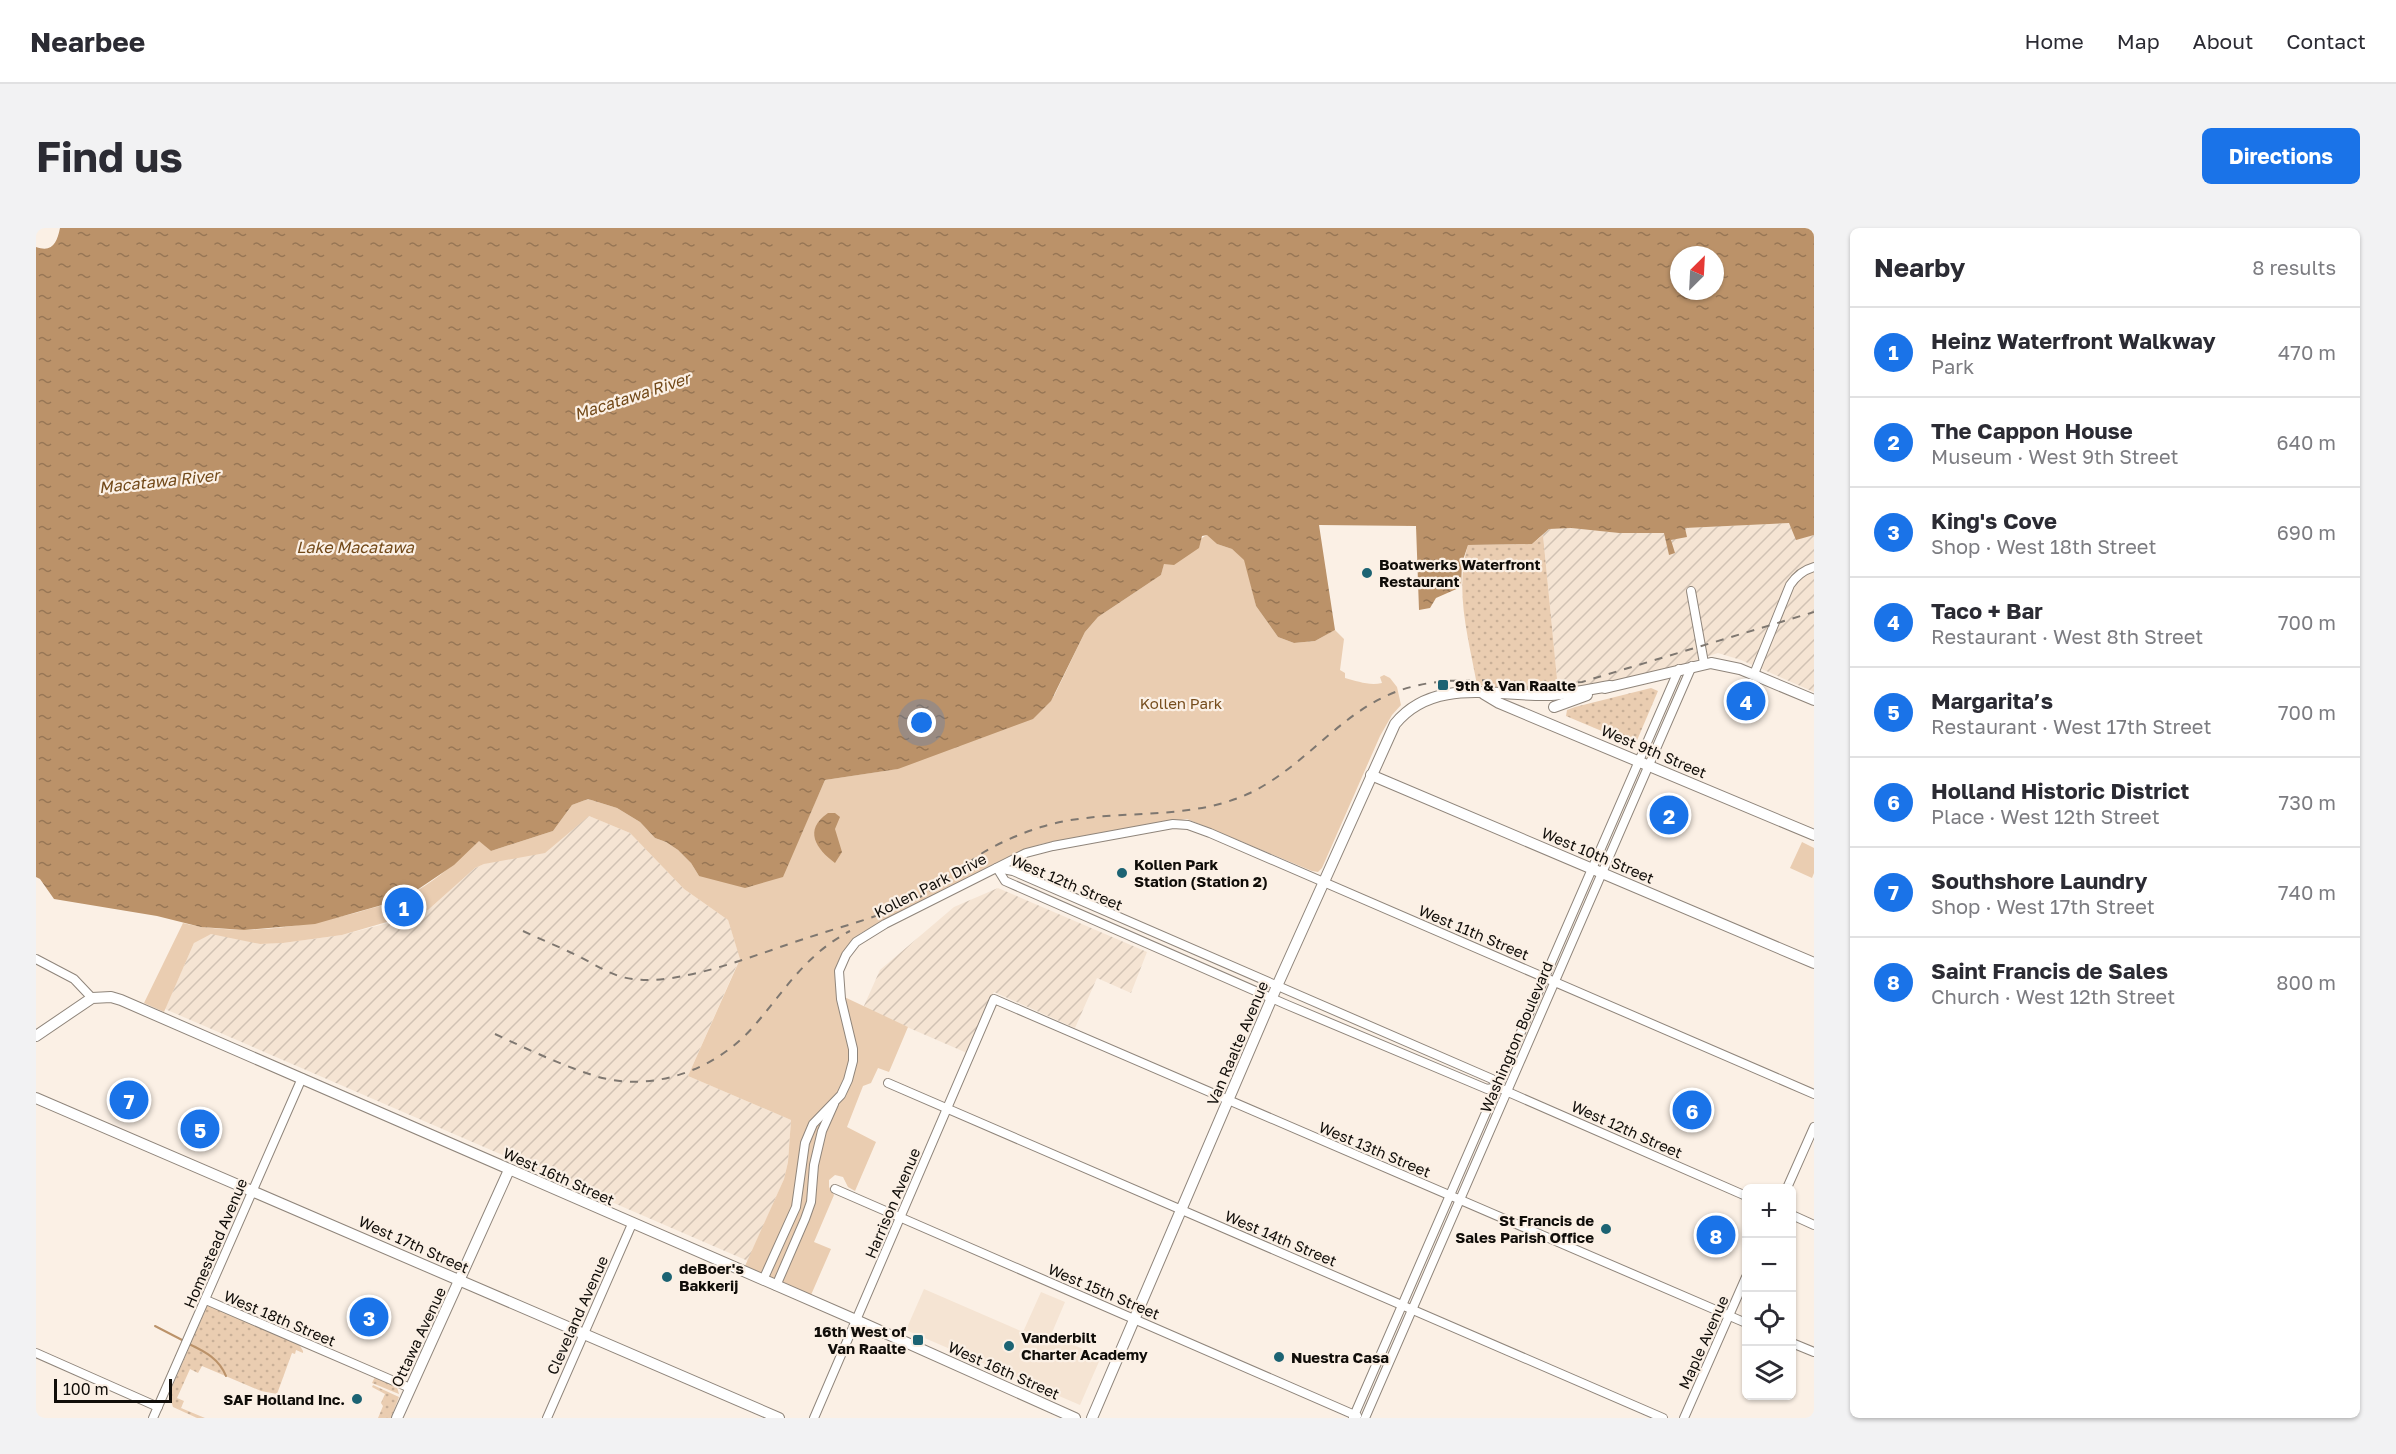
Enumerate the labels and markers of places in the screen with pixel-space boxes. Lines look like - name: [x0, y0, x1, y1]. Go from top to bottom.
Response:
- place label: Boatwerks Waterfront Restaurant: [1379, 555, 1540, 590]
- marker: Boatwerks Waterfront Restaurant: [1360, 566, 1374, 580]
- place label: 9th & Van Raalte: [1455, 676, 1576, 694]
- marker: 9th & Van Raalte: [1436, 678, 1450, 692]
- pin: 4: [1726, 678, 1766, 724]
- pin: 2: [1650, 792, 1688, 838]
- place label: Kollen Park Station (Station 2): [1134, 855, 1268, 890]
- marker: Kollen Park Station (Station 2): [1115, 866, 1129, 880]
- pin: 1: [384, 884, 424, 930]
- pin: 7: [110, 1078, 148, 1122]
- pin: 6: [1672, 1088, 1712, 1132]
- pin: 5: [180, 1106, 220, 1152]
- place label: St Francis de Sales Parish Office: [1455, 1211, 1594, 1246]
- pin: 8: [1696, 1212, 1736, 1258]
- marker: St Francis de Sales Parish Office: [1599, 1222, 1613, 1236]
- place label: deBoer's Bakkerij: [679, 1259, 744, 1294]
- marker: deBoer's Bakkerij: [660, 1270, 674, 1284]
- pin: 3: [350, 1294, 388, 1340]
- place label: 16th West of Van Raalte: [814, 1322, 907, 1357]
- place label: Vanderbilt Charter Academy: [1021, 1328, 1148, 1363]
- marker: 16th West of Van Raalte: [911, 1333, 925, 1347]
- marker: Vanderbilt Charter Academy: [1002, 1339, 1016, 1353]
- place label: Nuestra Casa: [1291, 1348, 1389, 1366]
- marker: Nuestra Casa: [1272, 1350, 1286, 1364]
- place label: SAF Holland Inc.: [223, 1390, 345, 1408]
- marker: SAF Holland Inc.: [350, 1392, 364, 1406]

